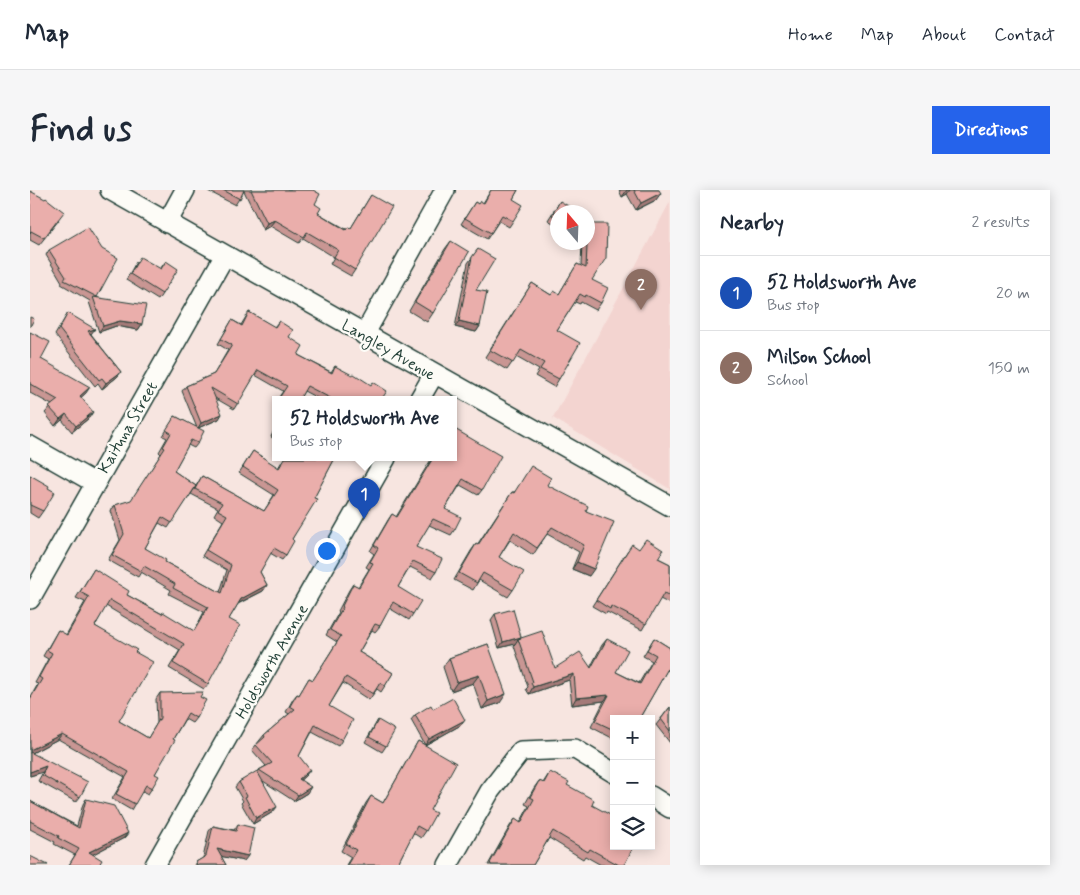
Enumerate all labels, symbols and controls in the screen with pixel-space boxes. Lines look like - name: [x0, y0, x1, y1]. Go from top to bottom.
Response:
- text: Map: [25, 19, 69, 50]
- text: Home: [788, 23, 833, 47]
- text: Map: [861, 23, 894, 47]
- text: About: [922, 23, 966, 47]
- text: Contact: [994, 23, 1055, 47]
- button: Directions: [932, 106, 1050, 154]
- text: Find us: [30, 107, 132, 153]
- north arrow: [550, 205, 595, 250]
- text: Nearby: [720, 209, 784, 237]
- text: 2 results: [972, 212, 1030, 233]
- pin: 2: [625, 269, 657, 310]
- text: 52 Holdsworth Ave: [767, 270, 917, 295]
- text: 1: [732, 283, 740, 304]
- text: 20 m: [996, 283, 1030, 304]
- text: Bus stop: [767, 295, 820, 316]
- street label: Langley Avenue: [337, 315, 439, 387]
- text: Milson School: [767, 345, 871, 370]
- text: 2: [732, 358, 740, 379]
- text: 150 m: [988, 358, 1030, 379]
- text: School: [767, 370, 808, 391]
- street label: Kaituna Street: [94, 378, 163, 477]
- popup: [272, 396, 457, 461]
- text: 52 Holdsworth Ave: [290, 406, 439, 431]
- text: Bus stop: [290, 431, 343, 452]
- pin: 1: [348, 478, 380, 519]
- your location: [314, 538, 340, 564]
- street label: Holdsworth Avenue: [231, 600, 314, 723]
- map controls: [610, 715, 655, 850]
- button: +: [610, 715, 655, 760]
- button: −: [610, 760, 655, 805]
- button: layers: [610, 805, 655, 850]

